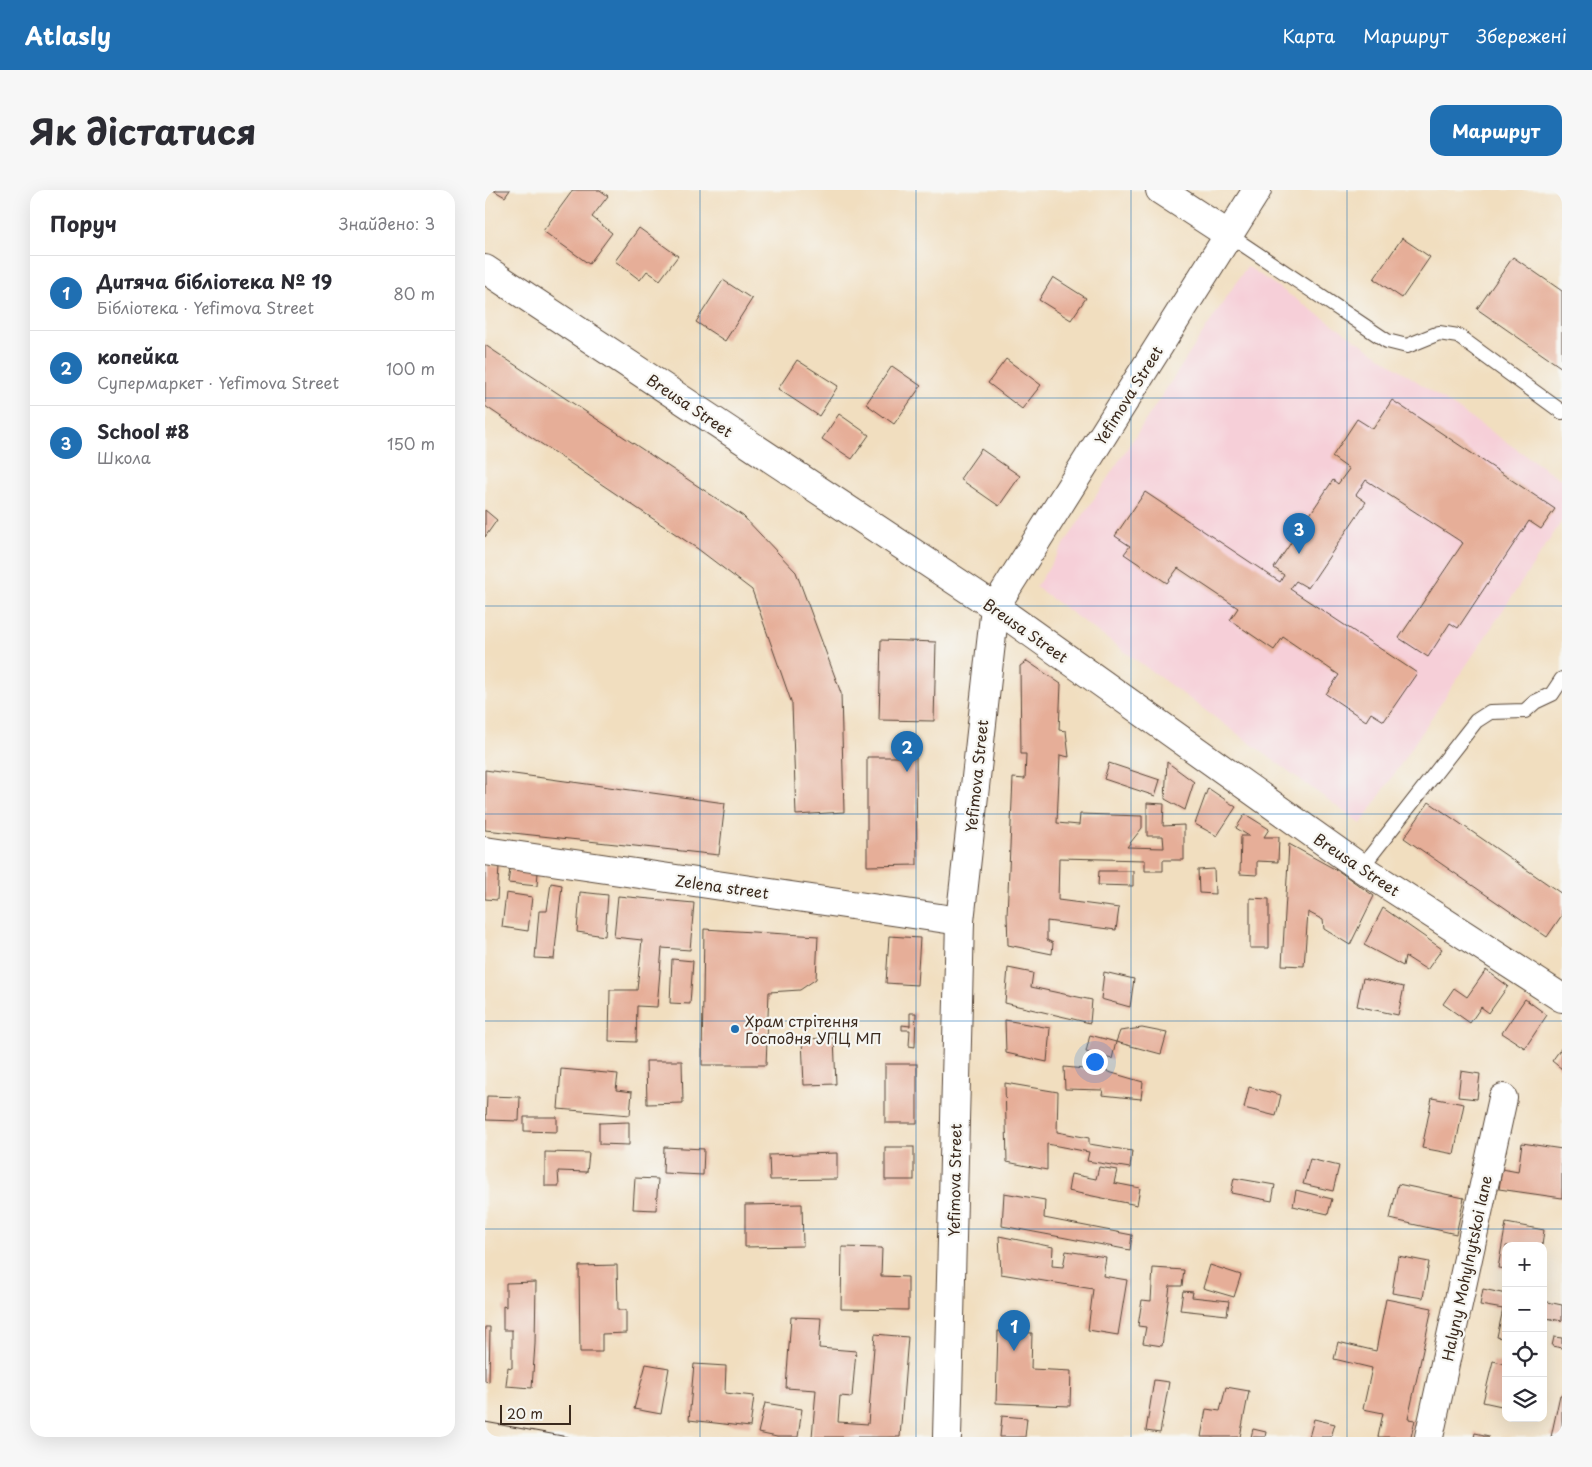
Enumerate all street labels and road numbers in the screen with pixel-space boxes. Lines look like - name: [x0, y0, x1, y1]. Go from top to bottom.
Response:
- street label: Yefimova Street: [1088, 341, 1168, 449]
- street label: Breusa Street: [642, 368, 738, 442]
- street label: Breusa Street: [979, 592, 1073, 668]
- street label: Yefimova Street: [959, 718, 993, 834]
- street label: Breusa Street: [1309, 827, 1405, 901]
- street label: Zelena street: [674, 868, 770, 904]
- street label: Yefimova Street: [942, 1123, 966, 1237]
- street label: Halyny Mohylnytskoi lane: [1435, 1173, 1497, 1363]

